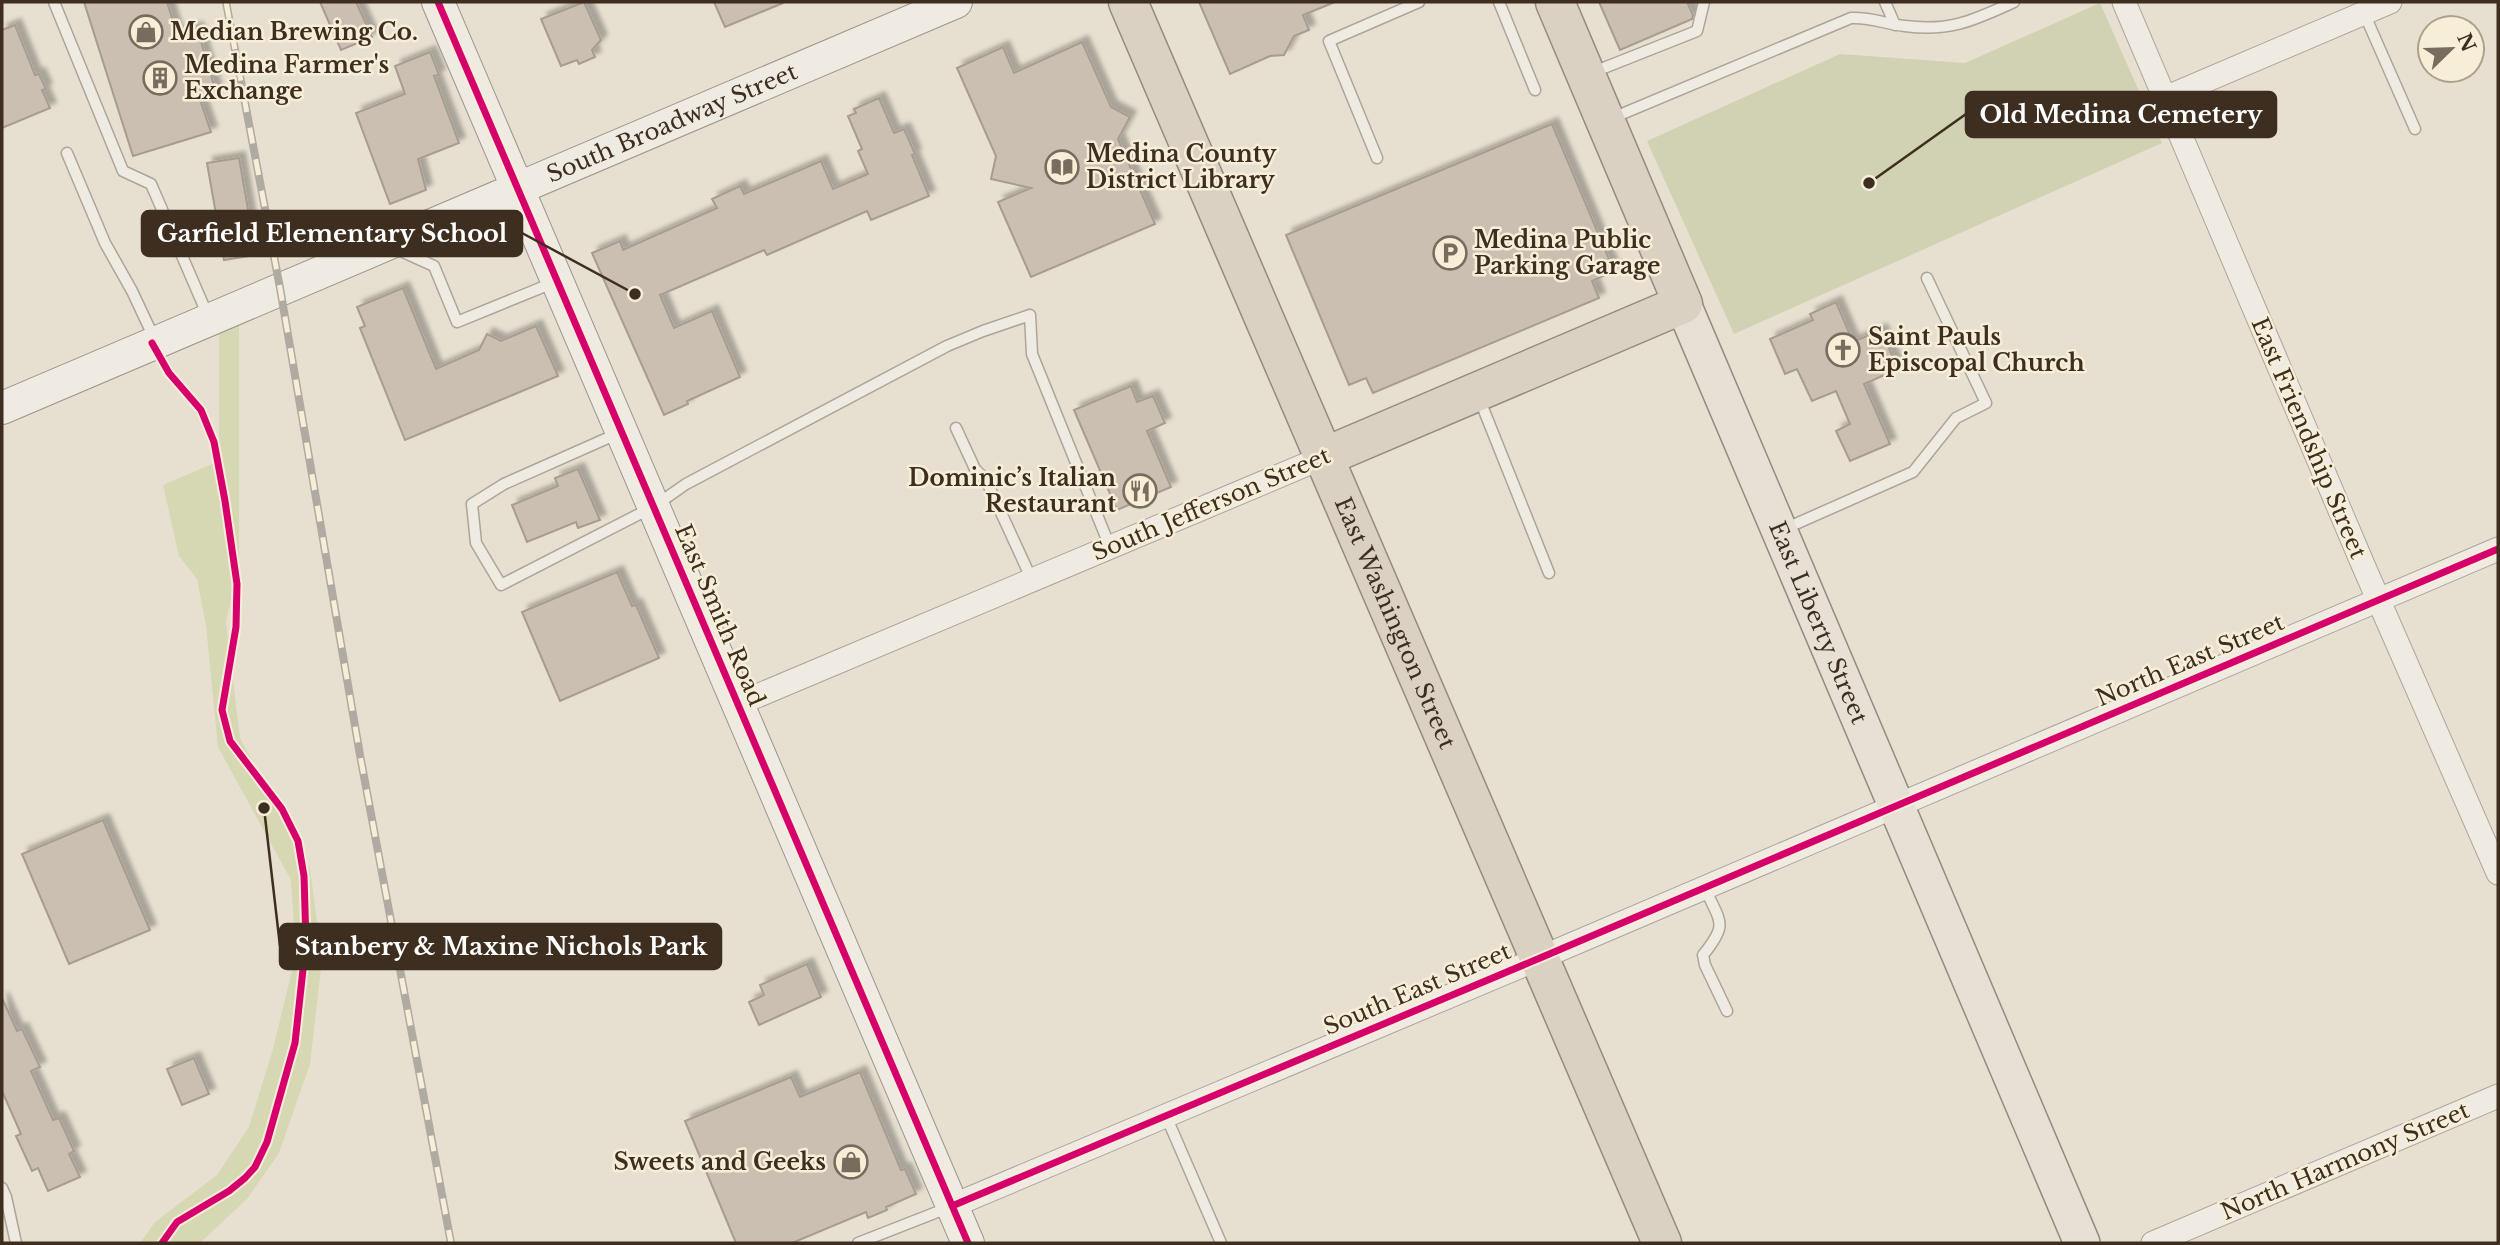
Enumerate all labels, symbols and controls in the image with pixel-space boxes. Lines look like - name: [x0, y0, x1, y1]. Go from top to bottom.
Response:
- shop icon: Median Brewing Co.: [127, 13, 165, 51]
- north arrow: [2416, 14, 2486, 84]
- place label: Median Brewing Co.: [170, 18, 418, 46]
- text: N: [2452, 30, 2480, 55]
- place label: Medina Farmer's Exchange: [184, 51, 389, 105]
- street label: South Broadway Street: [542, 57, 802, 189]
- building icon: Medina Farmer's Exchange: [141, 59, 179, 97]
- callout: Old Medina Cemetery: [1966, 92, 2276, 137]
- text: Old Medina Cemetery: [1980, 100, 2263, 129]
- place label: Medina County District Library: [1086, 140, 1278, 194]
- library icon: Medina County District Library: [1043, 148, 1081, 186]
- callout: Garfield Elementary School: [142, 211, 522, 256]
- text: Garfield Elementary School: [157, 219, 508, 248]
- place label: Medina Public Parking Garage: [1474, 226, 1660, 280]
- parking icon: Medina Public Parking Garage: [1431, 234, 1469, 272]
- street label: East Friendship Street: [2245, 313, 2373, 563]
- place label: Saint Pauls Episcopal Church: [1868, 323, 2085, 377]
- church icon: Saint Pauls Episcopal Church: [1824, 331, 1862, 369]
- street label: South Jefferson Street: [1088, 441, 1335, 567]
- place label: Dominic’s Italian Restaurant: [908, 464, 1116, 518]
- restaurant icon: Dominic’s Italian Restaurant: [1121, 472, 1159, 510]
- street label: East Washington Street: [1329, 493, 1462, 753]
- street label: East Liberty Street: [1763, 517, 1874, 728]
- street label: East Smith Road: [669, 520, 771, 710]
- street label: North East Street: [2092, 608, 2289, 712]
- callout: Stanbery & Maxine Nichols Park: [280, 924, 721, 969]
- text: Stanbery & Maxine Nichols Park: [295, 932, 708, 961]
- street label: South East Street: [1319, 937, 1515, 1041]
- street label: North Harmony Street: [2217, 1096, 2474, 1226]
- shop icon: Sweets and Geeks: [832, 1143, 870, 1181]
- place label: Sweets and Geeks: [614, 1148, 826, 1176]

